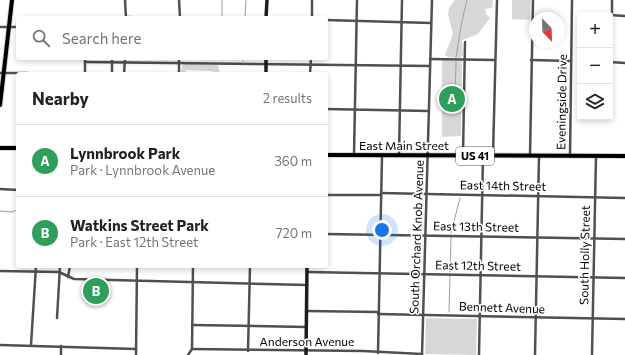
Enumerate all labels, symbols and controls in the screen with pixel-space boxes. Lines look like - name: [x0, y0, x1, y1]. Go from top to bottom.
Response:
- north arrow: [529, 12, 565, 48]
- map controls: [577, 12, 613, 120]
- button: +: [577, 12, 613, 48]
- search box: [16, 16, 328, 60]
- icon: search: [30, 27, 52, 49]
- text: Search here: [62, 29, 141, 47]
- button: −: [577, 48, 613, 84]
- street label: Eveningside Drive: [553, 54, 569, 150]
- pin: A: [439, 84, 465, 114]
- button: layers: [577, 84, 613, 120]
- text: Nearby: [32, 88, 89, 109]
- text: 2 results: [263, 90, 312, 106]
- street label: East Main Street: [359, 138, 449, 152]
- text: Lynnbrook Park: [70, 144, 180, 162]
- road number: US 41: [456, 147, 494, 165]
- text: A: [40, 153, 50, 169]
- text: 360 m: [274, 153, 312, 169]
- street label: South Orchard Knob Avenue: [406, 160, 426, 314]
- text: Park · Lynnbrook Avenue: [70, 162, 215, 178]
- street label: East 14th Street: [460, 177, 546, 193]
- street label: South Holly Street: [576, 205, 592, 305]
- text: Watkins Street Park: [70, 216, 209, 234]
- street label: East 13th Street: [433, 218, 519, 234]
- your location: [372, 220, 392, 240]
- text: B: [41, 225, 49, 241]
- text: 720 m: [276, 225, 312, 241]
- text: Park · East 12th Street: [70, 234, 198, 250]
- street label: East 12th Street: [435, 257, 521, 273]
- pin: B: [83, 276, 109, 306]
- street label: Bennett Avenue: [459, 299, 545, 316]
- street label: Anderson Avenue: [260, 334, 354, 348]

